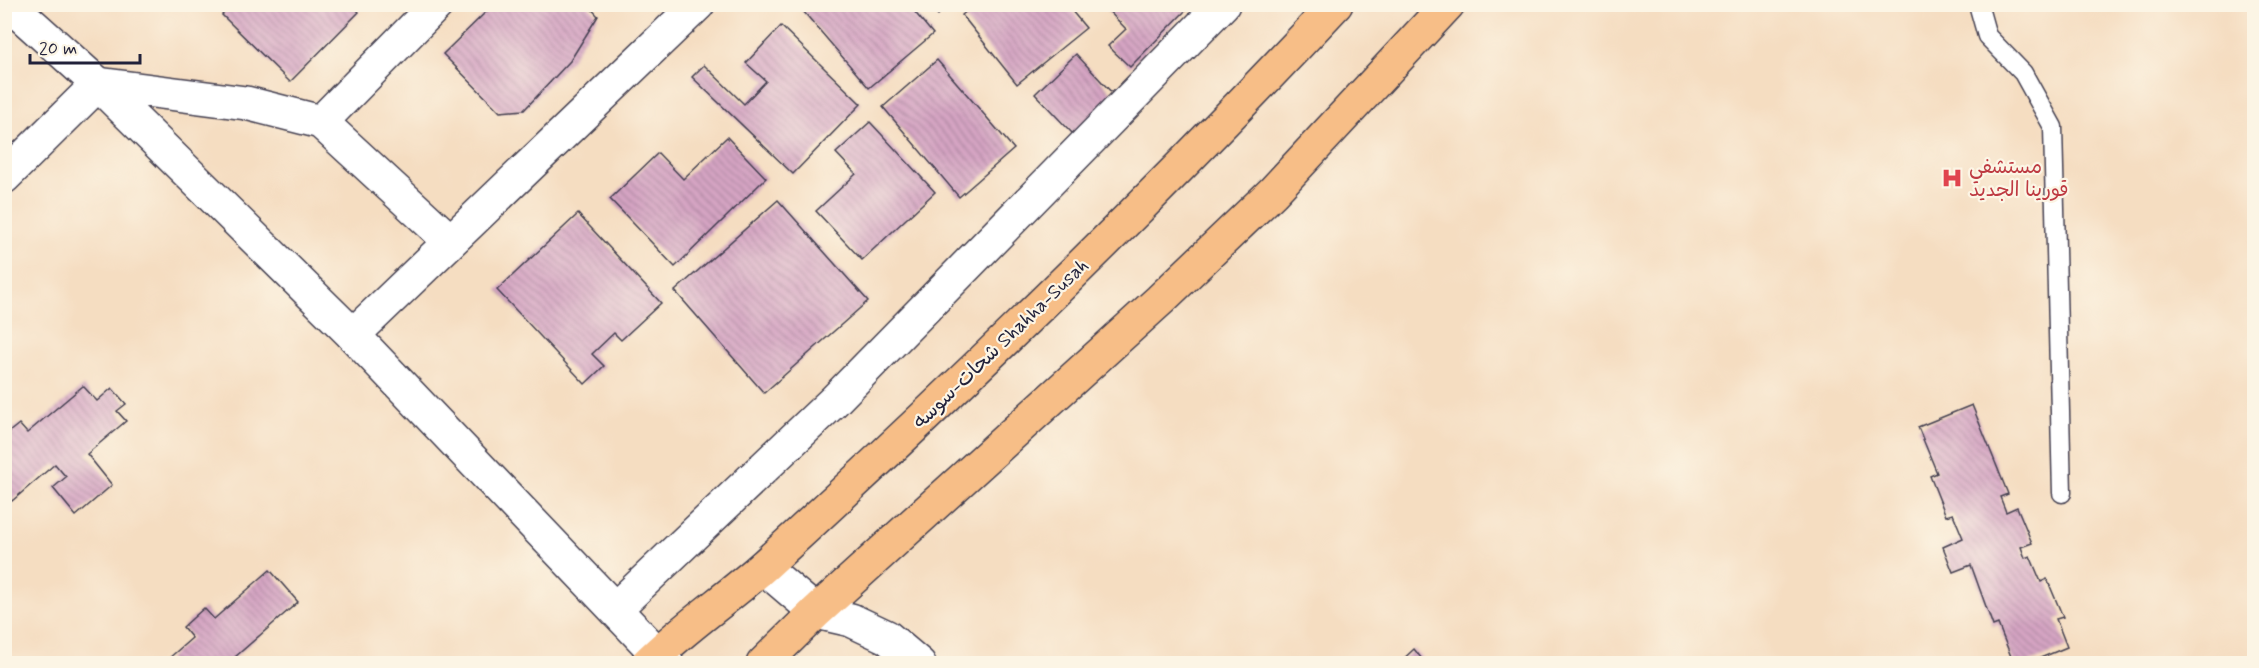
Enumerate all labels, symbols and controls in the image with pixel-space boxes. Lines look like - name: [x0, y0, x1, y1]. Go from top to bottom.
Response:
- scale bar: [30, 27, 140, 65]
- text: 20 m: [39, 37, 77, 61]
- place label: مستشفي قورينا الجديد: [1969, 154, 2068, 204]
- hospital icon: مستشفي قورينا الجديد: [1940, 166, 1964, 190]
- street label: شحات-سوسه Shahha-Susah: [907, 253, 1095, 435]

